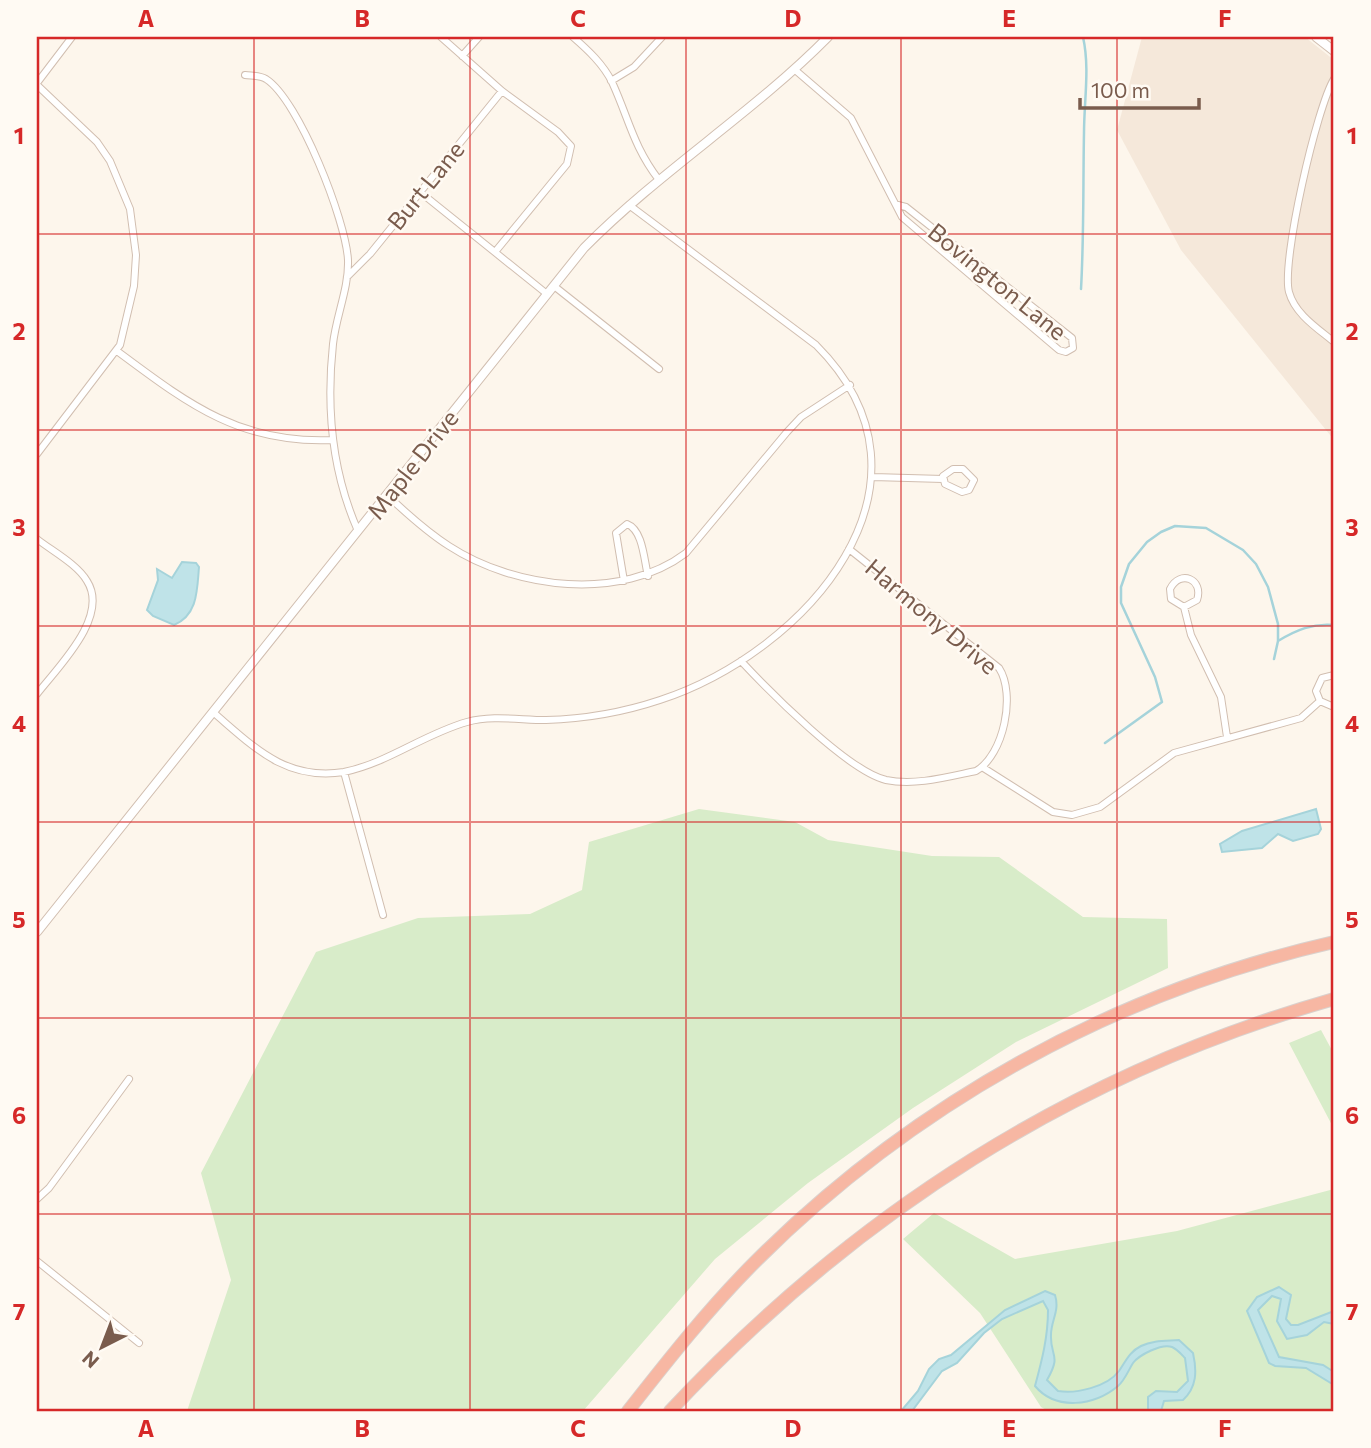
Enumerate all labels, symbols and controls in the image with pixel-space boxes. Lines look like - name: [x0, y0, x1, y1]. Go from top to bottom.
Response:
- text: A: [138, 4, 155, 32]
- text: B: [354, 4, 370, 32]
- text: C: [570, 4, 586, 32]
- text: D: [785, 4, 802, 32]
- text: E: [1002, 4, 1016, 32]
- text: F: [1218, 4, 1232, 32]
- scale bar: [1080, 66, 1200, 110]
- text: 100 m: [1091, 77, 1150, 102]
- text: 1: [14, 121, 24, 149]
- text: 1: [1347, 121, 1357, 149]
- street label: Burt Lane: [380, 135, 470, 235]
- street label: Bovington Lane: [923, 216, 1073, 346]
- text: 2: [12, 317, 26, 345]
- text: 2: [1345, 317, 1359, 345]
- street label: Maple Drive: [360, 404, 464, 524]
- text: 3: [12, 513, 26, 541]
- text: 3: [1345, 513, 1359, 541]
- street label: Harmony Drive: [860, 552, 1004, 680]
- text: 4: [12, 709, 26, 737]
- text: 4: [1345, 709, 1359, 737]
- text: 5: [12, 905, 26, 933]
- text: 5: [1345, 905, 1359, 933]
- text: 6: [12, 1101, 26, 1129]
- text: 6: [1345, 1101, 1359, 1129]
- text: 7: [13, 1297, 25, 1325]
- text: 7: [1346, 1297, 1358, 1325]
- north arrow: [66, 1312, 136, 1382]
- text: N: [77, 1347, 103, 1373]
- text: A: [138, 1414, 155, 1442]
- text: B: [354, 1414, 370, 1442]
- text: C: [570, 1414, 586, 1442]
- text: D: [785, 1414, 802, 1442]
- text: E: [1002, 1414, 1016, 1442]
- text: F: [1218, 1414, 1232, 1442]

